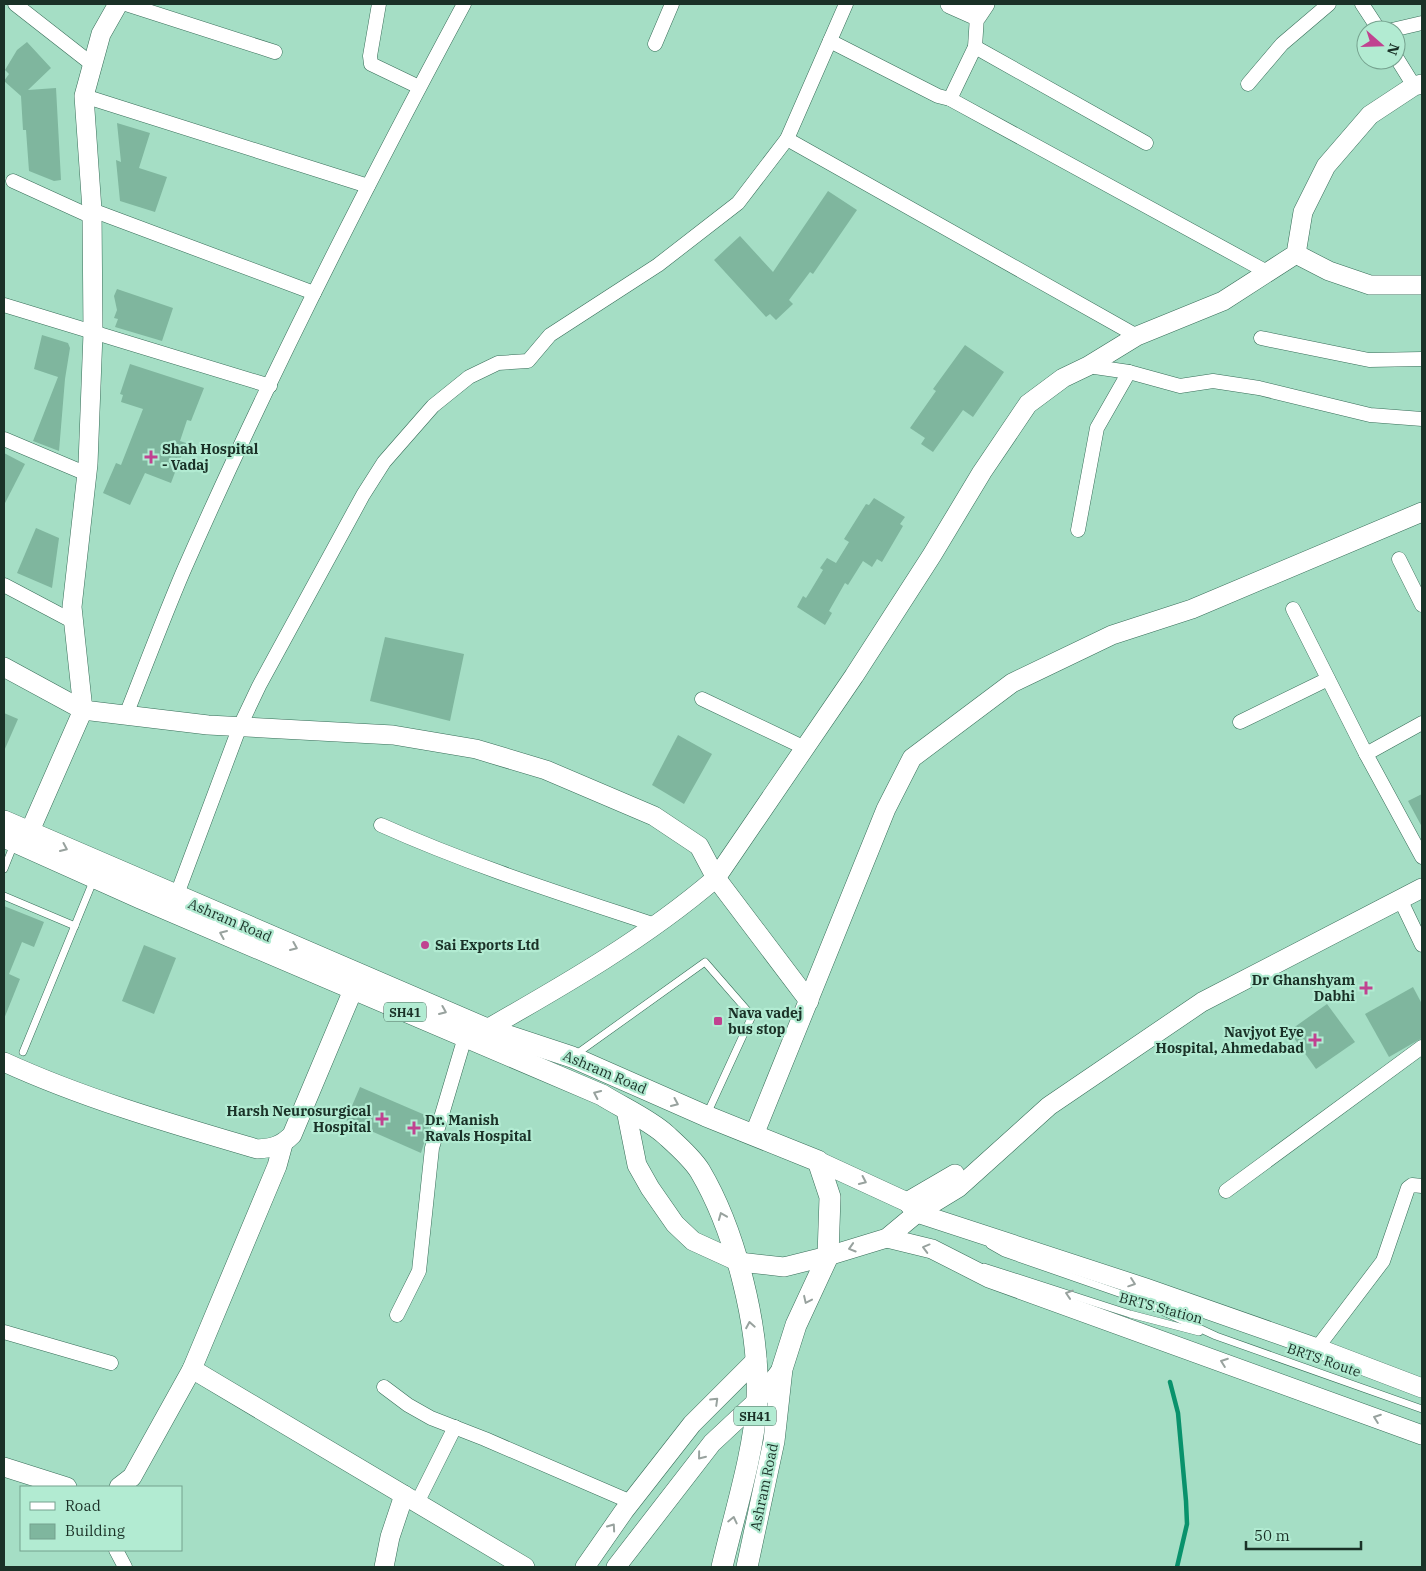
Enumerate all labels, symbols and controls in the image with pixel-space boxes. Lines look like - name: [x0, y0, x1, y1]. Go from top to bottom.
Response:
- north arrow: [1356, 20, 1406, 70]
- text: N: [1383, 41, 1404, 58]
- place label: Shah Hospital - Vadaj: [162, 440, 259, 474]
- marker: Shah Hospital - Vadaj: [144, 450, 158, 464]
- one-way arrow: [59, 841, 68, 852]
- street label: Ashram Road: [186, 894, 275, 946]
- one-way arrow: [219, 929, 228, 940]
- place label: Sai Exports Ltd: [435, 936, 540, 954]
- marker: Sai Exports Ltd: [419, 939, 431, 951]
- one-way arrow: [289, 941, 298, 952]
- place label: Dr Ghanshyam Dabhi: [1252, 971, 1355, 1005]
- marker: Dr Ghanshyam Dabhi: [1359, 981, 1373, 995]
- road number: SH41: [384, 1002, 426, 1022]
- one-way arrow: [438, 1004, 447, 1015]
- place label: Nava vadej bus stop: [728, 1004, 802, 1038]
- marker: Nava vadej bus stop: [712, 1015, 724, 1027]
- place label: Navjyot Eye Hospital, Ahmedabad: [1156, 1023, 1304, 1057]
- marker: Navjyot Eye Hospital, Ahmedabad: [1308, 1033, 1322, 1047]
- street label: Ashram Road: [561, 1046, 650, 1098]
- one-way arrow: [593, 1090, 602, 1100]
- one-way arrow: [670, 1096, 679, 1107]
- place label: Harsh Neurosurgical Hospital: [227, 1102, 371, 1136]
- place label: Dr. Manish Ravals Hospital: [425, 1111, 532, 1145]
- marker: Harsh Neurosurgical Hospital: [375, 1112, 389, 1126]
- marker: Dr. Manish Ravals Hospital: [407, 1121, 421, 1135]
- one-way arrow: [858, 1174, 867, 1185]
- one-way arrow: [717, 1213, 727, 1221]
- one-way arrow: [849, 1243, 857, 1253]
- one-way arrow: [922, 1243, 930, 1253]
- one-way arrow: [1127, 1278, 1135, 1288]
- street label: BRTS Station: [1117, 1288, 1205, 1328]
- one-way arrow: [1065, 1290, 1073, 1300]
- one-way arrow: [803, 1295, 813, 1304]
- one-way arrow: [746, 1321, 756, 1330]
- street label: BRTS Route: [1285, 1339, 1363, 1381]
- one-way arrow: [1220, 1358, 1229, 1368]
- one-way arrow: [709, 1398, 718, 1407]
- road number: SH41: [734, 1406, 776, 1425]
- one-way arrow: [1373, 1414, 1381, 1424]
- street label: Ashram Road: [746, 1441, 782, 1532]
- one-way arrow: [698, 1451, 707, 1460]
- legend: [20, 1486, 182, 1551]
- text: Road: [65, 1496, 101, 1515]
- one-way arrow: [727, 1515, 738, 1524]
- scale bar: [1246, 1518, 1361, 1550]
- text: Building: [65, 1521, 125, 1540]
- one-way arrow: [606, 1523, 615, 1533]
- text: 50 m: [1254, 1526, 1290, 1545]

